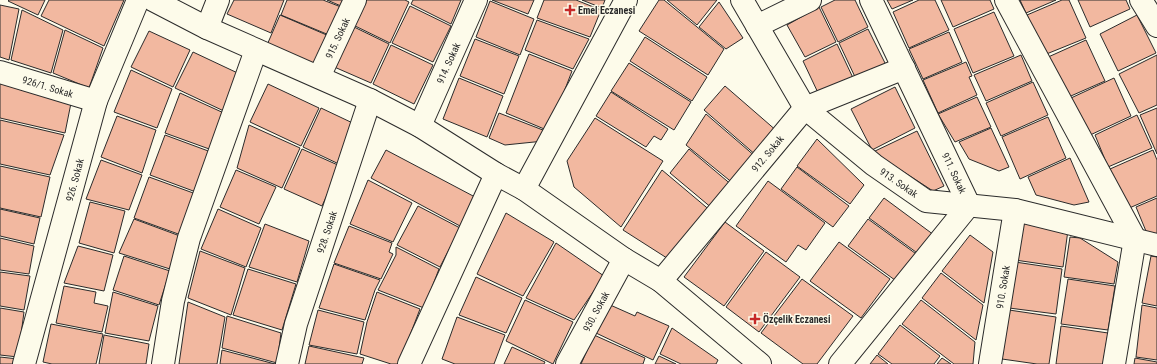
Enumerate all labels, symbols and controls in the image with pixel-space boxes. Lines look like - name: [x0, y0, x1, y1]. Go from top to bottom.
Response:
- marker: Emel Eczanesi: [565, 5, 575, 15]
- place label: Emel Eczanesi: [578, 5, 635, 16]
- street label: 915. Sokak: [323, 15, 352, 60]
- street label: 914. Sokak: [434, 40, 462, 85]
- street label: 926/1. Sokak: [21, 74, 75, 99]
- street label: 912. Sokak: [749, 133, 786, 174]
- street label: 911. Sokak: [940, 151, 968, 196]
- street label: 926. Sokak: [63, 157, 86, 202]
- street label: 913. Sokak: [878, 165, 921, 200]
- street label: 928. Sokak: [314, 209, 339, 254]
- street label: 910. Sokak: [994, 264, 1012, 310]
- street label: 930. Sokak: [580, 289, 611, 333]
- place label: Özçelik Eczanesi: [763, 312, 830, 325]
- marker: Özçelik Eczanesi: [750, 314, 760, 324]

